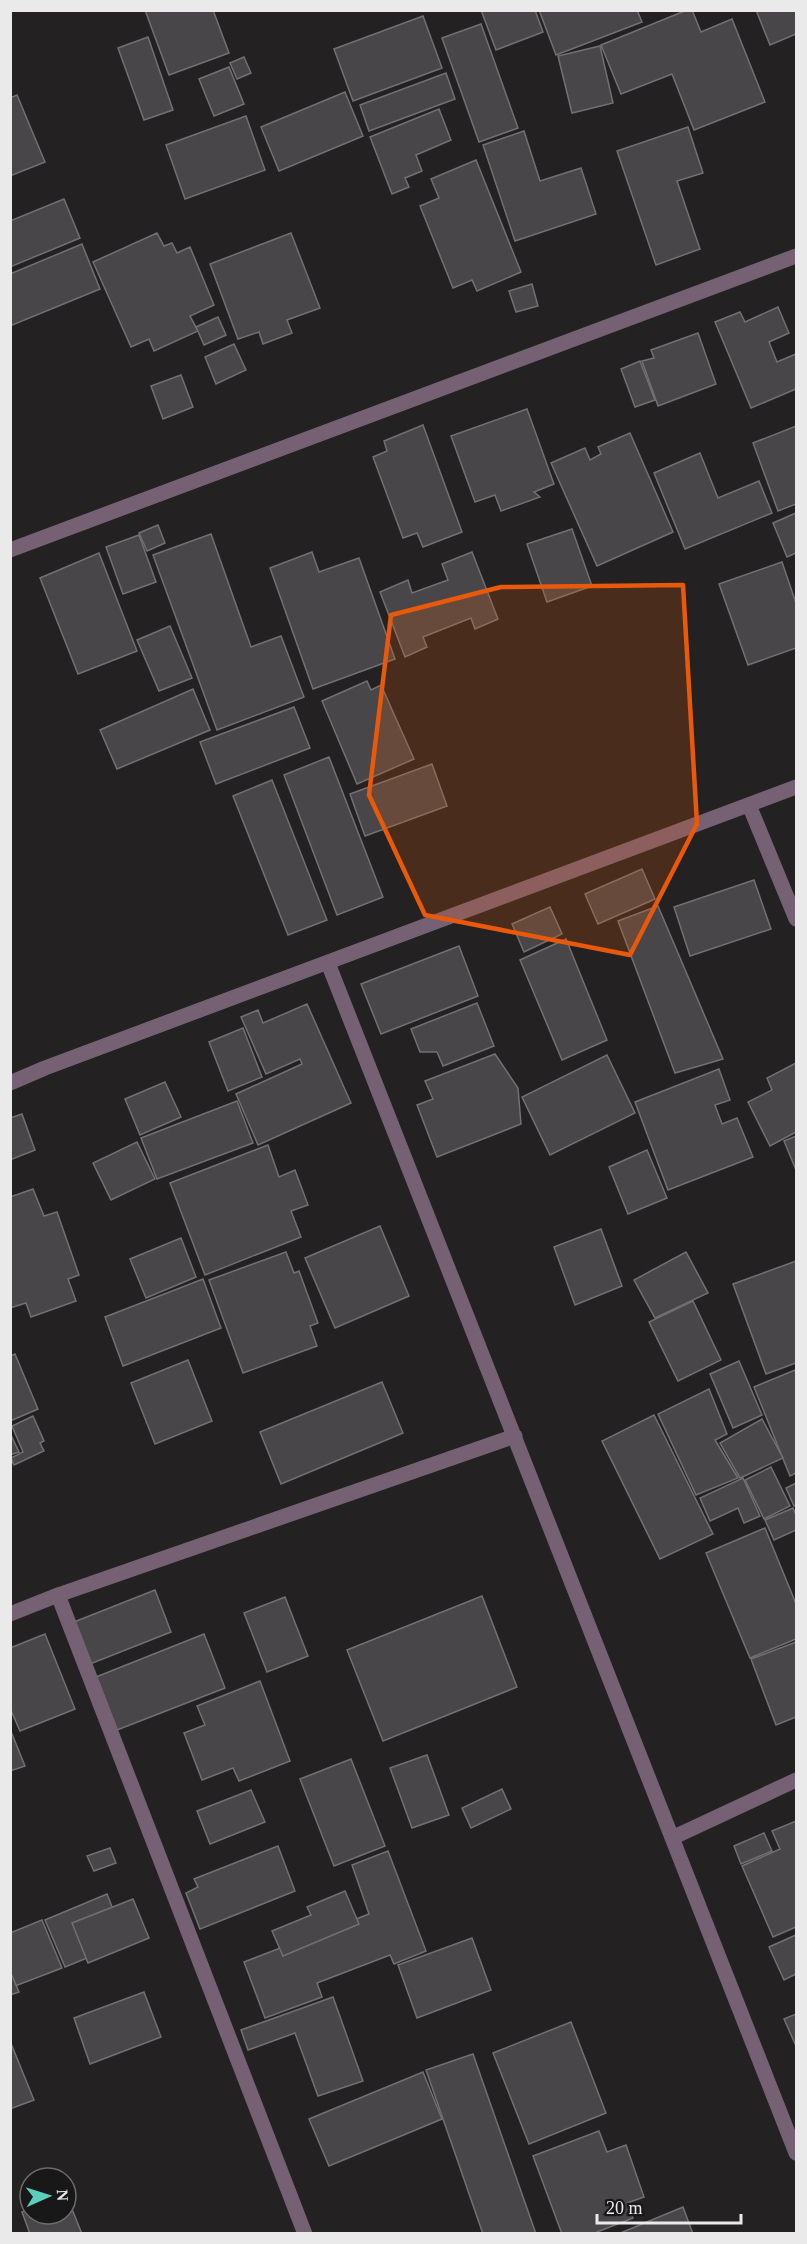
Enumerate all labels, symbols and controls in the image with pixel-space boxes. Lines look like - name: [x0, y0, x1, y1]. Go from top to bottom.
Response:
- north arrow: [18, 2166, 78, 2226]
- scale bar: [597, 2187, 741, 2225]
- text: N: [54, 2189, 71, 2202]
- text: 20 m: [606, 2198, 643, 2218]

